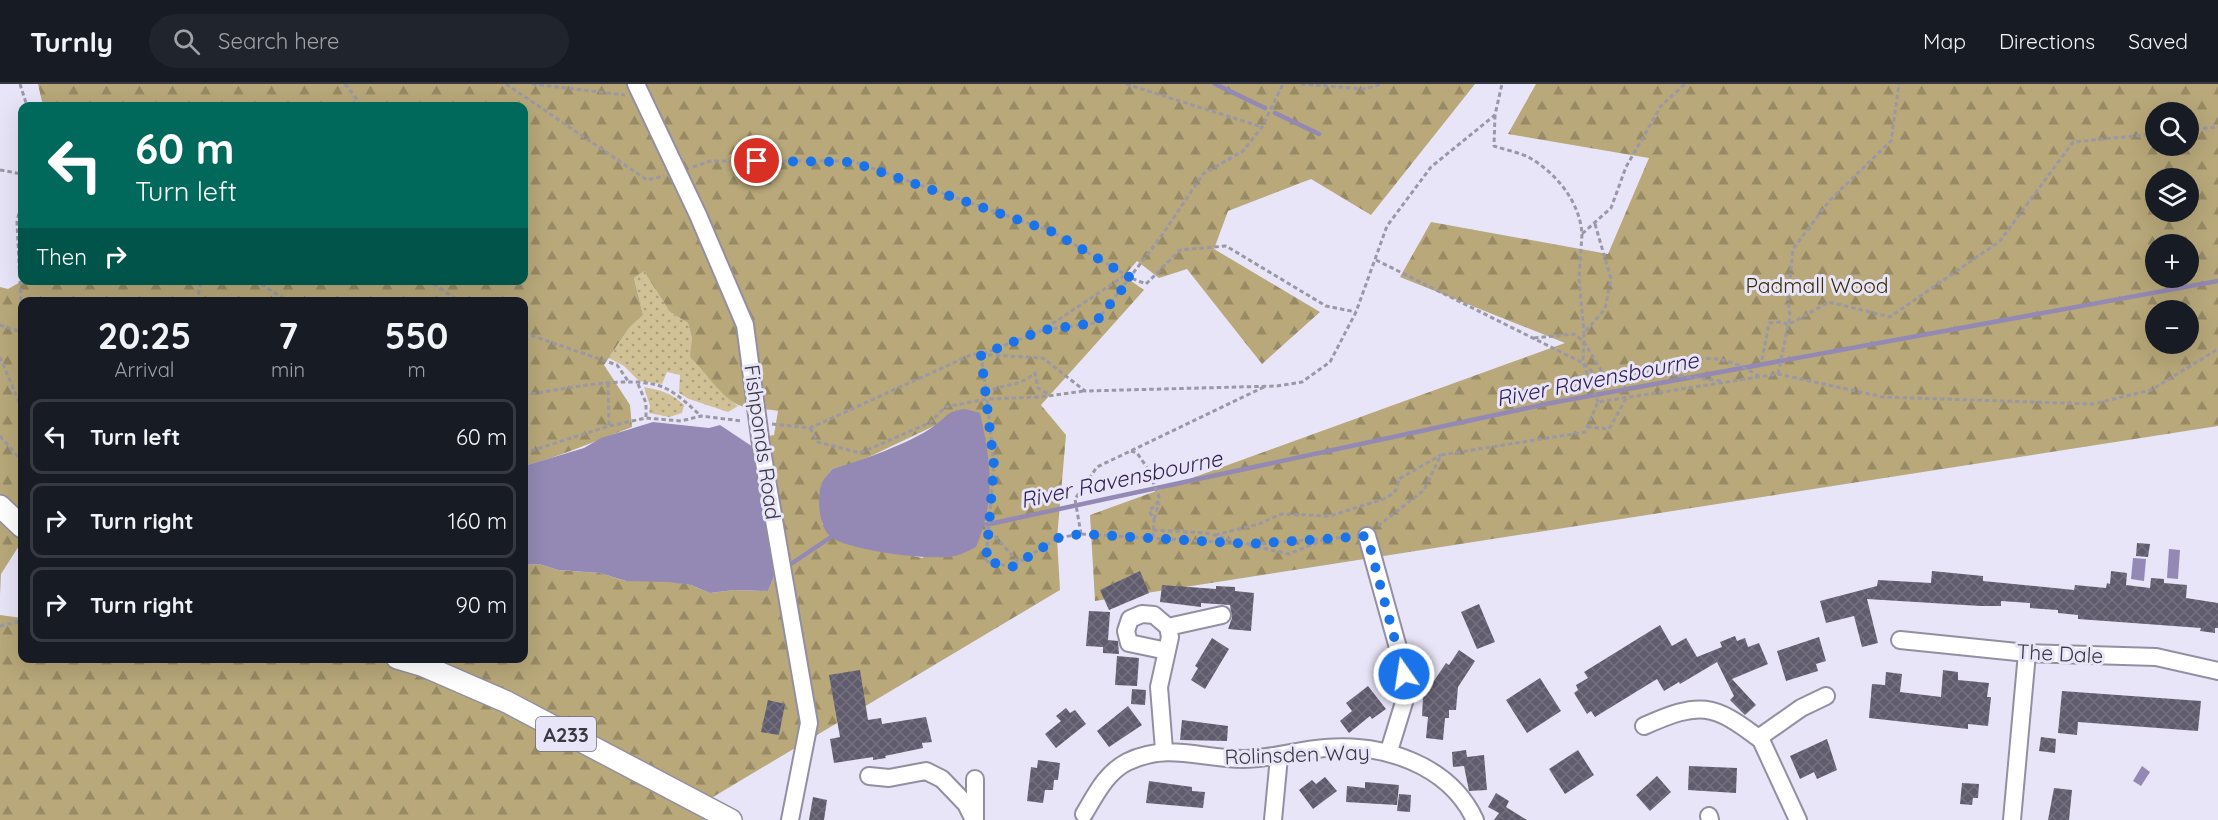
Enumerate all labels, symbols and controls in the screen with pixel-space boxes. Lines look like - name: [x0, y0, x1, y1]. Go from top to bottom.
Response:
- search box: [149, 14, 569, 68]
- text: Turnly: [30, 24, 113, 59]
- icon: search: [170, 25, 203, 58]
- text: Search here: [218, 27, 339, 55]
- text: Map: [1923, 28, 1966, 54]
- text: Directions: [1999, 28, 2095, 54]
- text: Saved: [2128, 28, 2188, 54]
- map controls: [2145, 102, 2199, 354]
- button: search: [2145, 102, 2199, 156]
- text: 60 m: [135, 122, 235, 175]
- icon: left: [36, 126, 114, 204]
- pin: [731, 135, 782, 186]
- icon: arrive: [740, 144, 773, 177]
- button: layers: [2145, 168, 2199, 222]
- text: Turn left: [135, 174, 237, 208]
- button: +: [2145, 234, 2199, 288]
- icon: right: [99, 240, 132, 273]
- text: Then: [36, 243, 87, 271]
- park label: Padmall Wood: [1745, 272, 1889, 298]
- button: −: [2145, 300, 2199, 354]
- text: 20:25: [98, 313, 191, 358]
- text: 7: [278, 313, 298, 358]
- text: 550: [385, 313, 448, 358]
- water label: River Ravensbourne: [1493, 345, 1702, 412]
- text: Arrival: [115, 357, 174, 382]
- text: min: [271, 357, 305, 382]
- text: m: [407, 357, 426, 382]
- street label: Fishponds Road: [739, 363, 787, 521]
- icon: left: [39, 420, 72, 453]
- text: Turn left: [90, 423, 180, 451]
- text: 60 m: [456, 423, 507, 451]
- water label: River Ravensbourne: [1018, 444, 1226, 514]
- icon: right: [39, 504, 72, 537]
- text: Turn right: [90, 507, 194, 535]
- text: 160 m: [448, 507, 507, 535]
- icon: right: [39, 588, 72, 621]
- text: Turn right: [90, 591, 194, 619]
- text: 90 m: [456, 591, 507, 619]
- street label: The Dale: [2016, 638, 2104, 668]
- position arrow: [1372, 642, 1436, 706]
- road number: A233: [536, 717, 596, 751]
- street label: Rolinsden Way: [1224, 738, 1370, 770]

